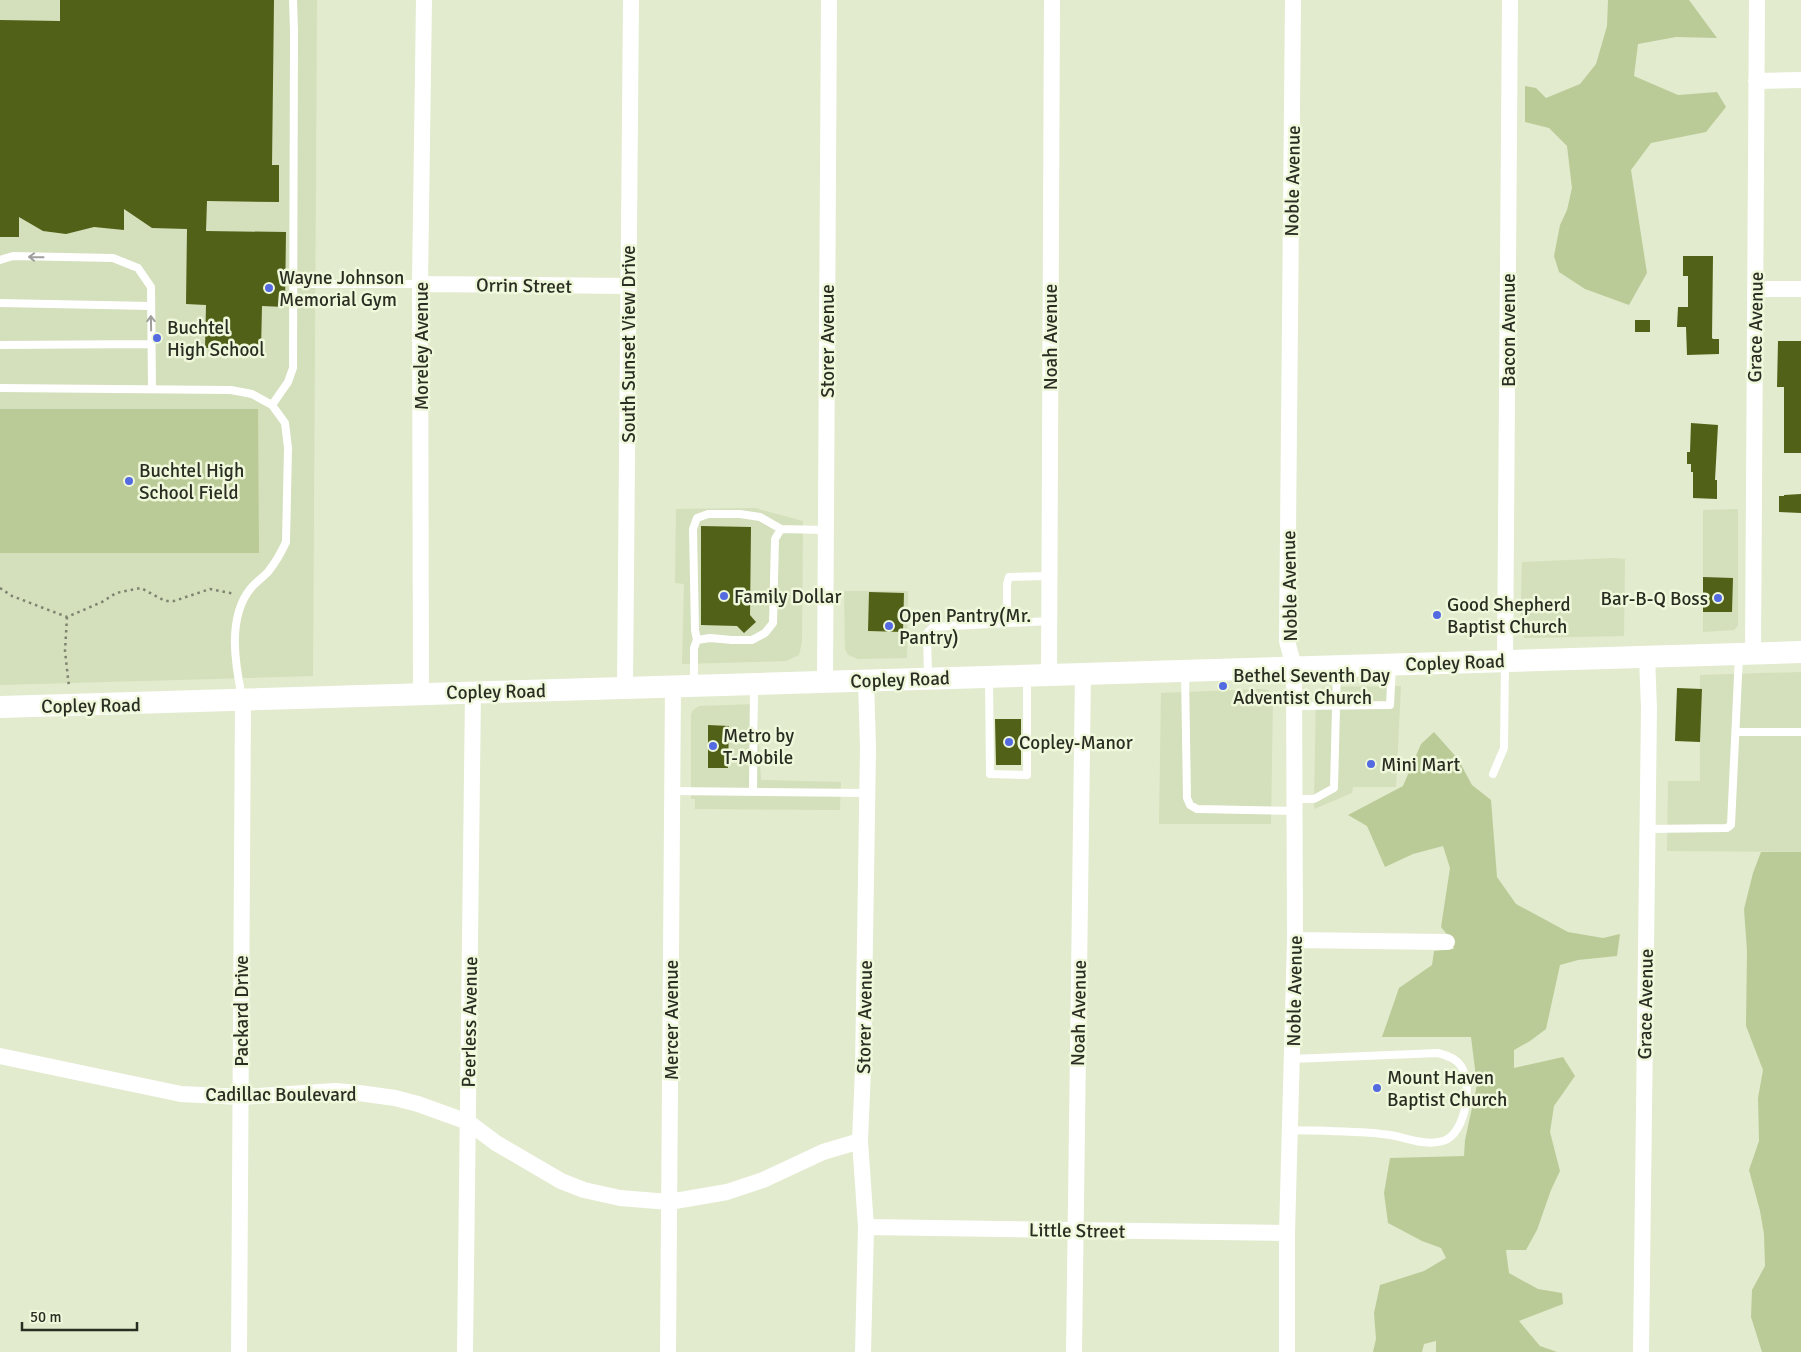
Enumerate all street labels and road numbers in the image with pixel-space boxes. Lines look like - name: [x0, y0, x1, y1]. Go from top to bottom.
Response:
- street label: Noble Avenue: [1280, 125, 1306, 237]
- street label: South Sunset View Drive: [617, 245, 641, 443]
- street label: Grace Avenue: [1743, 272, 1769, 383]
- street label: Orrin Street: [476, 273, 573, 299]
- street label: Bacon Avenue: [1497, 273, 1521, 387]
- street label: Moreley Avenue: [410, 282, 434, 410]
- street label: Storer Avenue: [816, 284, 840, 398]
- street label: Noah Avenue: [1039, 284, 1063, 390]
- street label: Noble Avenue: [1277, 530, 1303, 642]
- street label: Copley Road: [1405, 649, 1505, 677]
- street label: Copley Road: [850, 666, 950, 694]
- street label: Copley Road: [446, 679, 546, 705]
- street label: Copley Road: [41, 693, 141, 719]
- street label: Noble Avenue: [1282, 935, 1308, 1047]
- street label: Grace Avenue: [1633, 949, 1659, 1060]
- street label: Packard Drive: [230, 955, 254, 1067]
- street label: Peerless Avenue: [457, 956, 483, 1088]
- street label: Mercer Avenue: [660, 960, 684, 1080]
- street label: Storer Avenue: [852, 960, 878, 1074]
- street label: Noah Avenue: [1066, 960, 1092, 1066]
- street label: Cadillac Boulevard: [205, 1083, 357, 1107]
- street label: Little Street: [1029, 1218, 1126, 1244]

